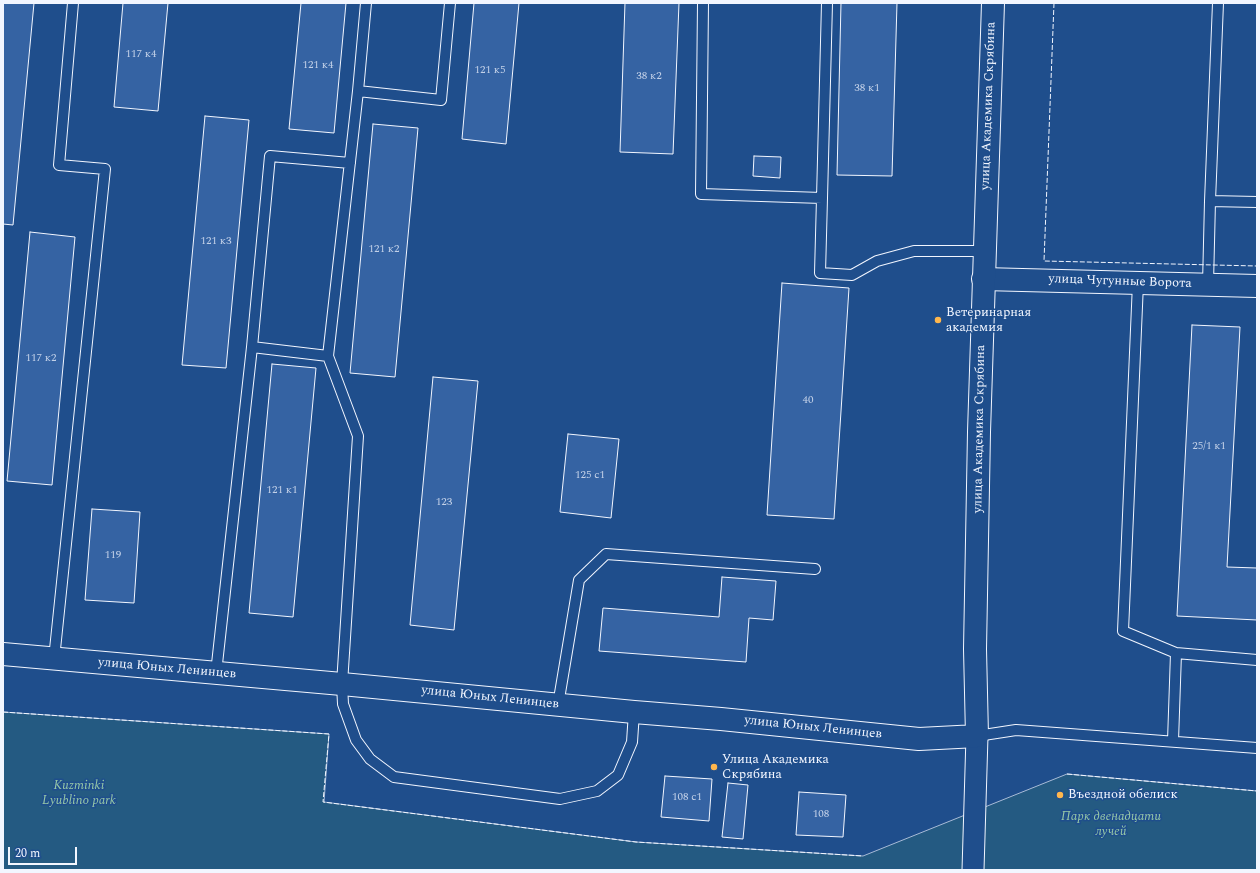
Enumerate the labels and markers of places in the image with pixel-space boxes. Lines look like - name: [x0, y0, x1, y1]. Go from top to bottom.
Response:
- place label: Ветеринарная академия: [946, 305, 1031, 336]
- marker: Ветеринарная академия: [933, 315, 943, 325]
- place label: Улица Академика Скрябина: [722, 752, 829, 783]
- marker: Улица Академика Скрябина: [709, 762, 719, 772]
- place label: Въездной обелиск: [1068, 787, 1178, 803]
- marker: Въездной обелиск: [1055, 790, 1065, 800]

